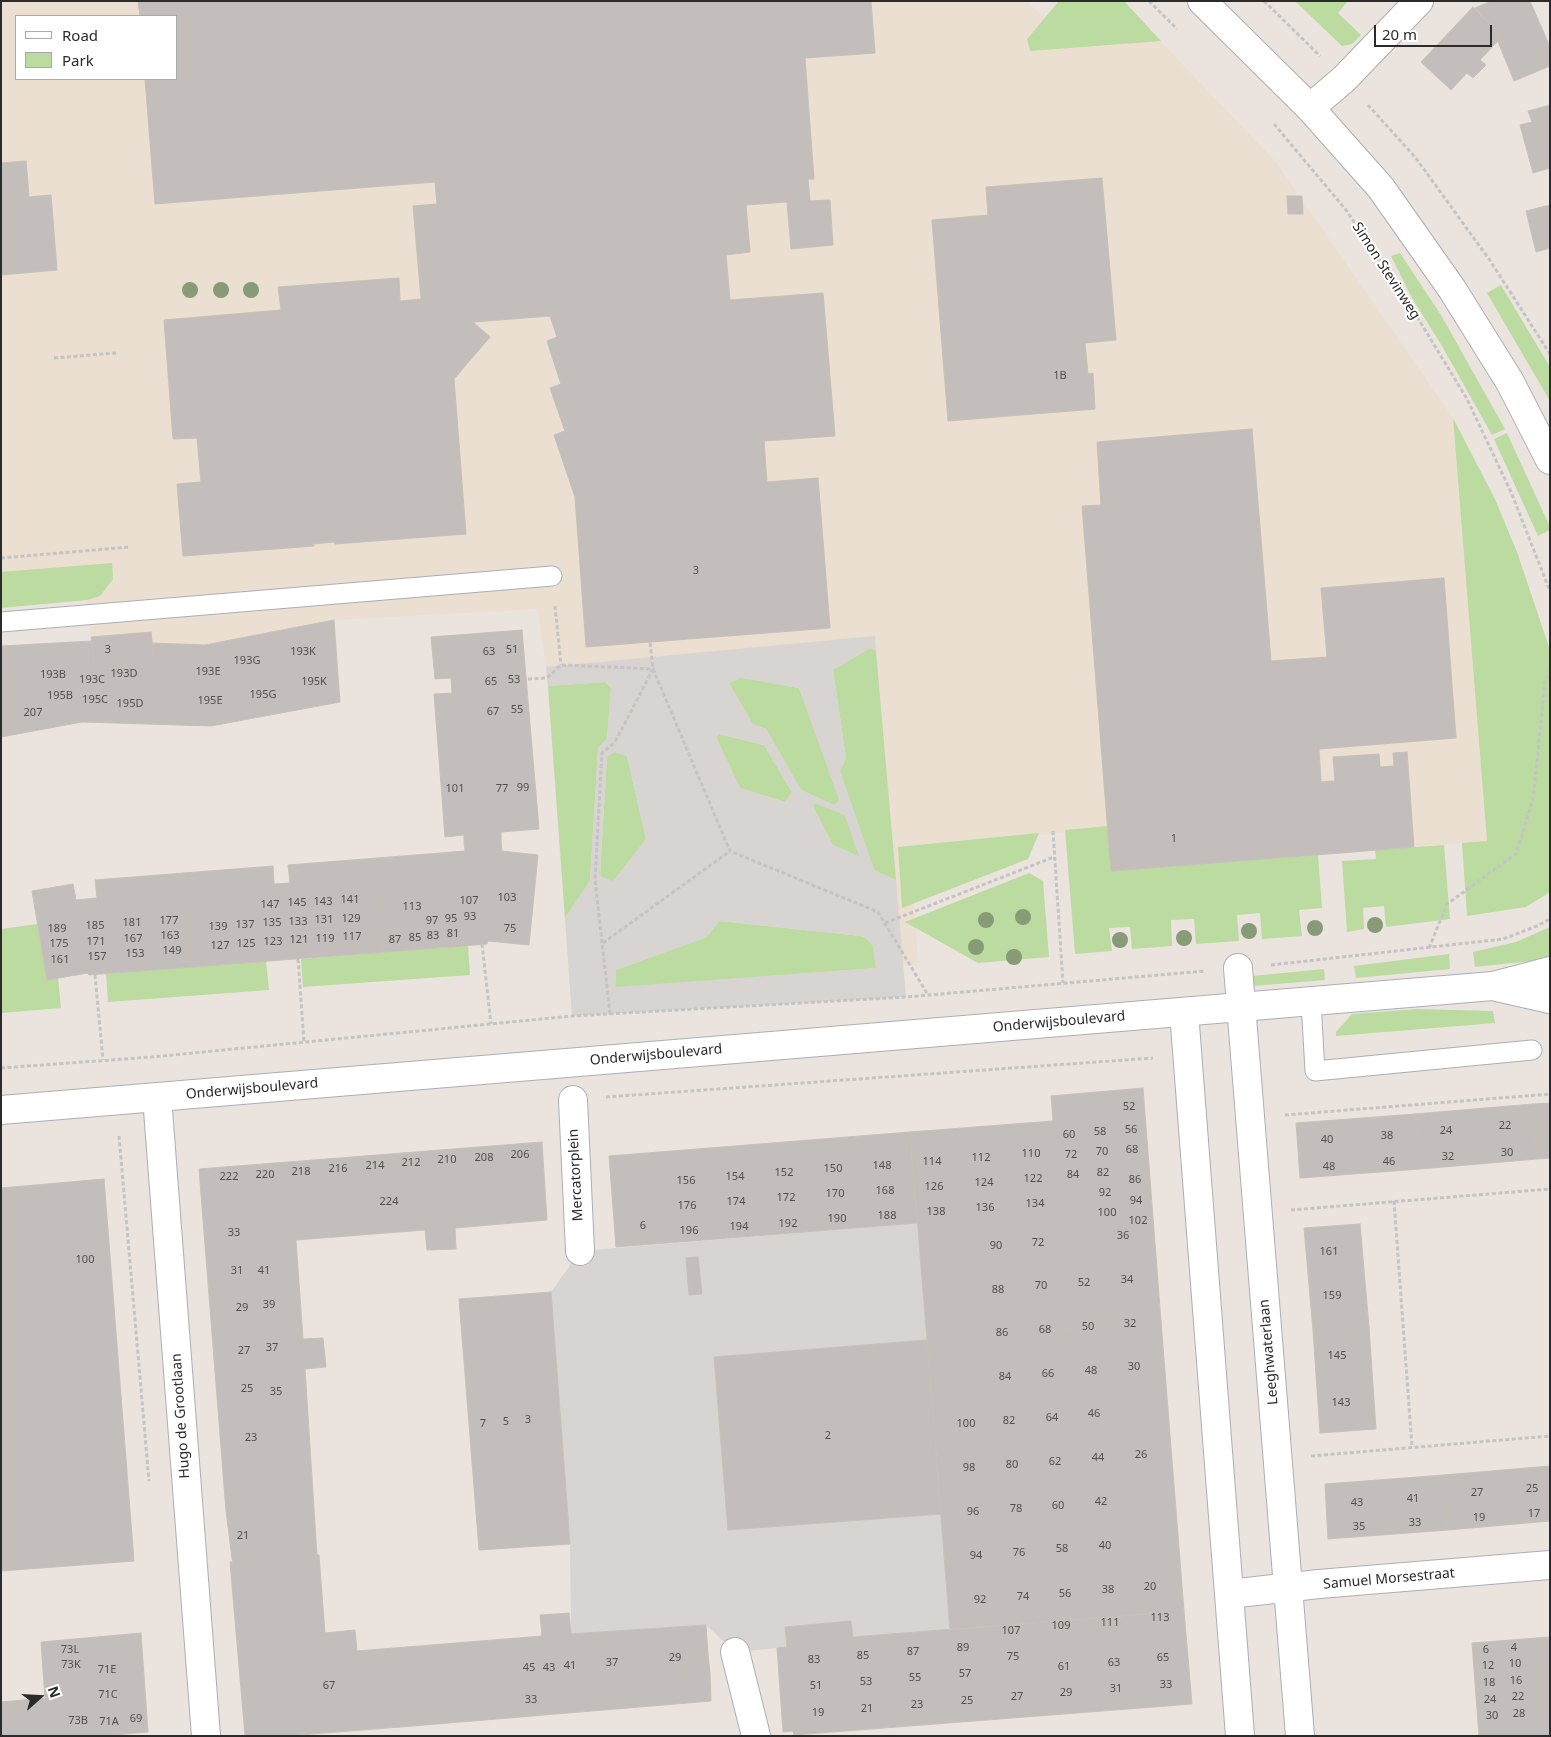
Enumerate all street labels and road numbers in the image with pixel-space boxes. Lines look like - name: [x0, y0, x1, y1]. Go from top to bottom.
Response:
- street label: Simon Stevinweg: [1348, 219, 1424, 323]
- street label: Onderwijsboulevard: [992, 1008, 1126, 1036]
- street label: Onderwijsboulevard: [589, 1041, 723, 1069]
- street label: Onderwijsboulevard: [185, 1075, 319, 1103]
- street label: Mercatorplein: [565, 1128, 587, 1222]
- street label: Leeghwaterlaan: [1256, 1298, 1282, 1406]
- street label: Hugo de Grootlaan: [168, 1353, 194, 1479]
- street label: Samuel Morsestraat: [1323, 1565, 1455, 1593]

